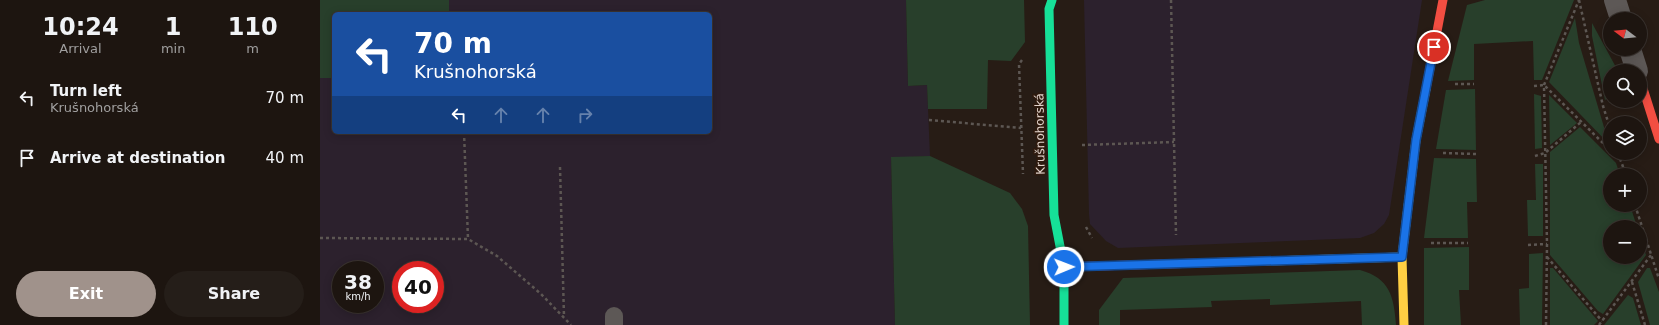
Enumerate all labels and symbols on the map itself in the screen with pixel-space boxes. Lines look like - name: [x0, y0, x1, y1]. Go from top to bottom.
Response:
- north arrow: [1603, 12, 1647, 56]
- pin: [1417, 30, 1451, 64]
- street label: Krušnohorská: [1032, 93, 1048, 175]
- position arrow: [1043, 246, 1085, 288]
- speed limit sign: 40: [392, 261, 444, 313]

